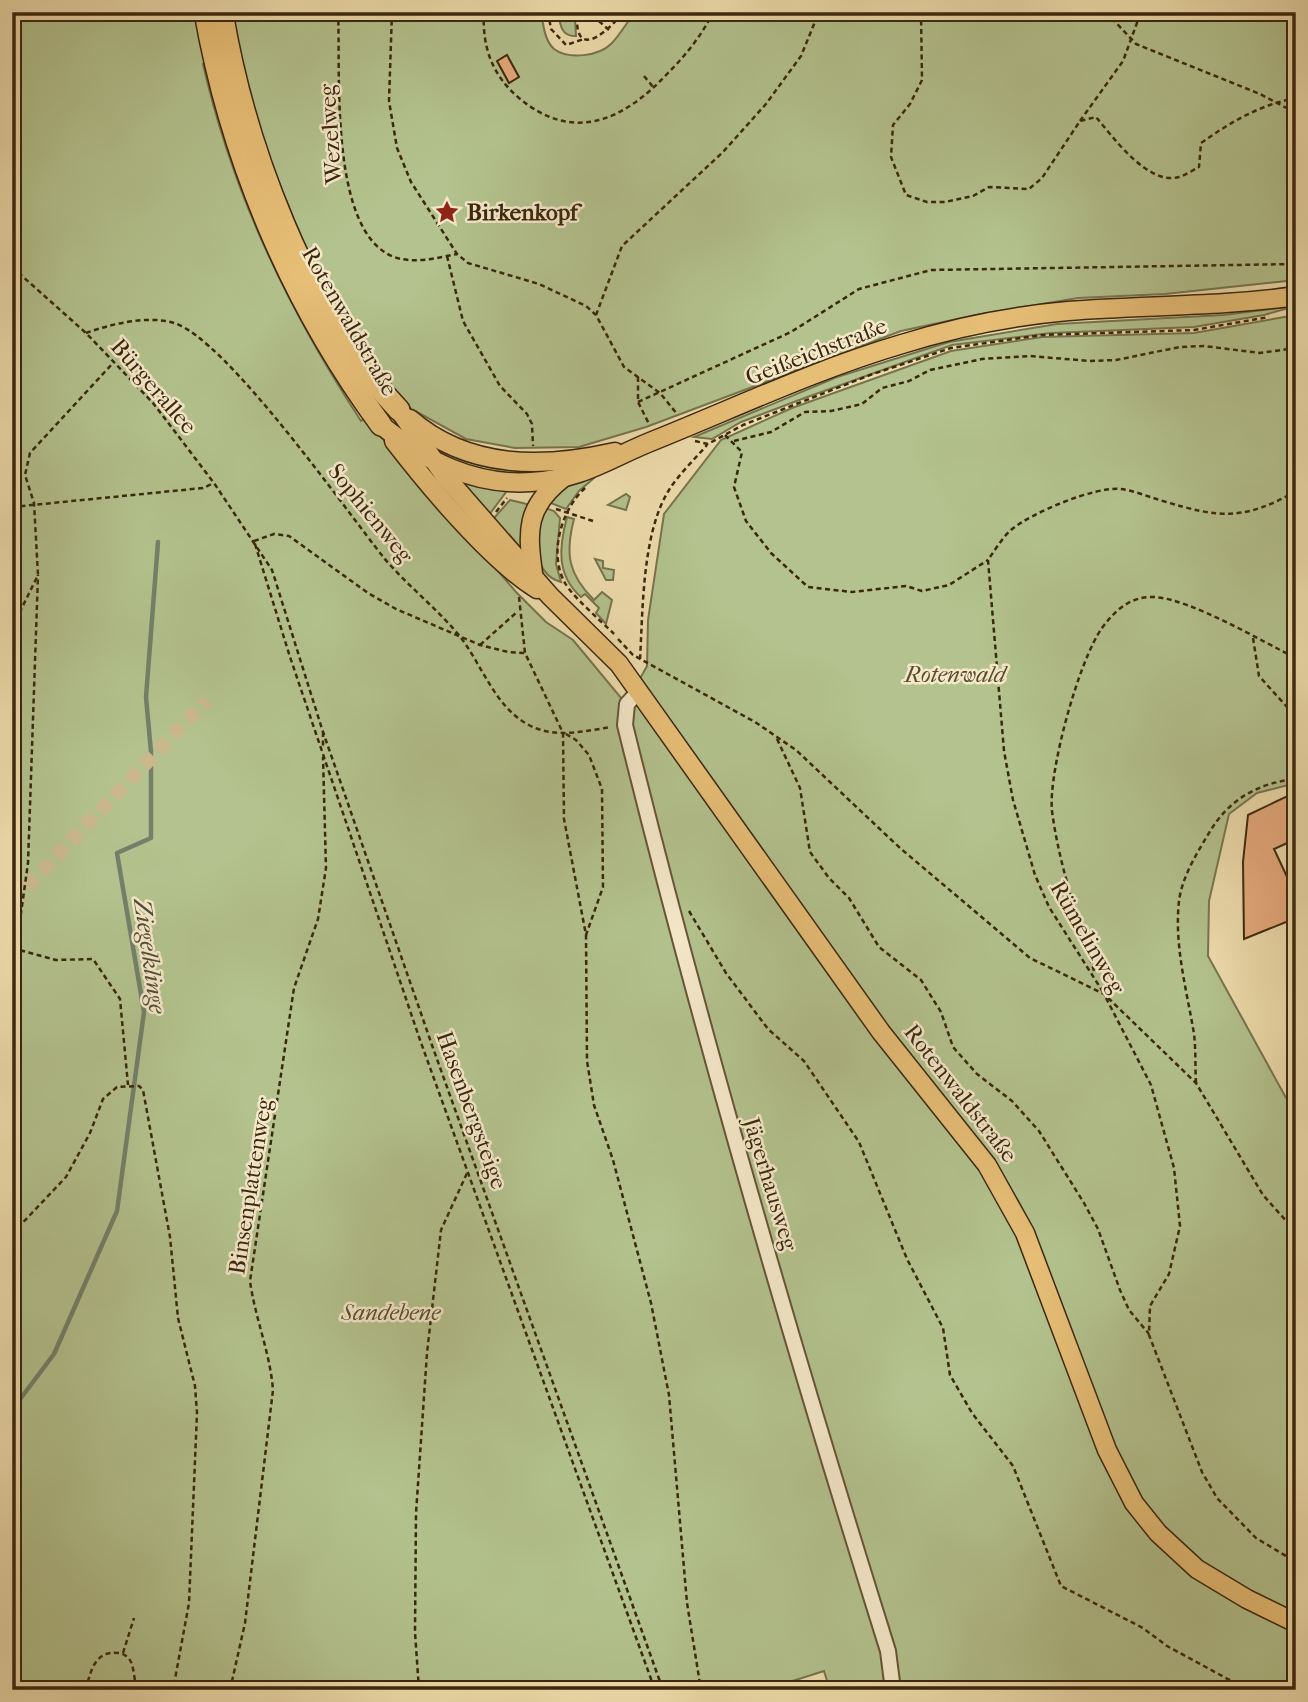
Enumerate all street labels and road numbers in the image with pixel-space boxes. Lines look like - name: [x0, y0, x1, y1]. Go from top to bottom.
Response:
- street label: Wezelweg: [313, 82, 348, 186]
- street label: Rotenwaldstraße: [296, 242, 403, 401]
- street label: Geißeichstraße: [742, 312, 891, 391]
- street label: Bürgerallee: [105, 333, 202, 439]
- street label: Sophienweg: [322, 458, 419, 569]
- street label: Rümelinweg: [1044, 876, 1131, 999]
- street label: Rotenwaldstraße: [898, 1019, 1023, 1168]
- street label: Hasenbergsteige: [430, 1028, 513, 1193]
- street label: Binsenplattenweg: [223, 1095, 278, 1276]
- street label: Jägerhausweg: [737, 1113, 804, 1255]

